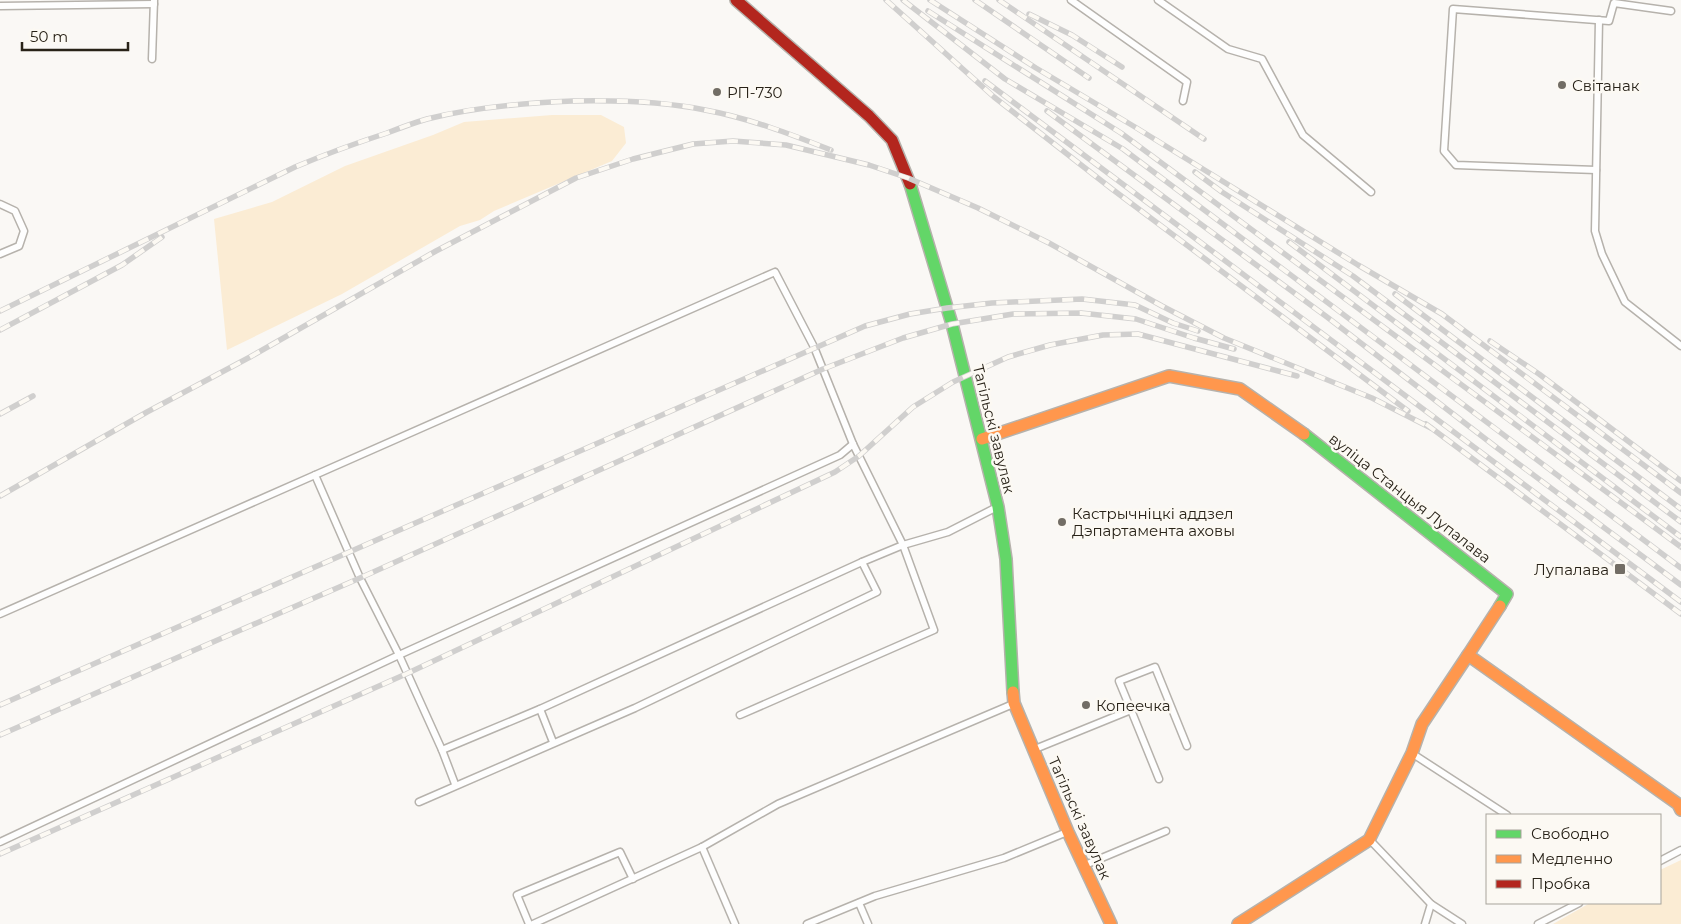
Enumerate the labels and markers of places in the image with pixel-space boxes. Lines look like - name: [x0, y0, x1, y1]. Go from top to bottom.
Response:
- place label: Світанак: [1572, 76, 1640, 95]
- marker: Світанак: [1556, 79, 1568, 91]
- place label: РП-730: [727, 83, 783, 102]
- marker: РП-730: [711, 86, 723, 98]
- place label: Кастрычніцкі аддзел Дэпартамента аховы: [1072, 504, 1235, 540]
- marker: Кастрычніцкі аддзел Дэпартамента аховы: [1056, 516, 1068, 528]
- place label: Лупалава: [1534, 560, 1609, 579]
- marker: Лупалава: [1613, 562, 1627, 576]
- place label: Копеечка: [1096, 696, 1171, 715]
- marker: Копеечка: [1080, 699, 1092, 711]

